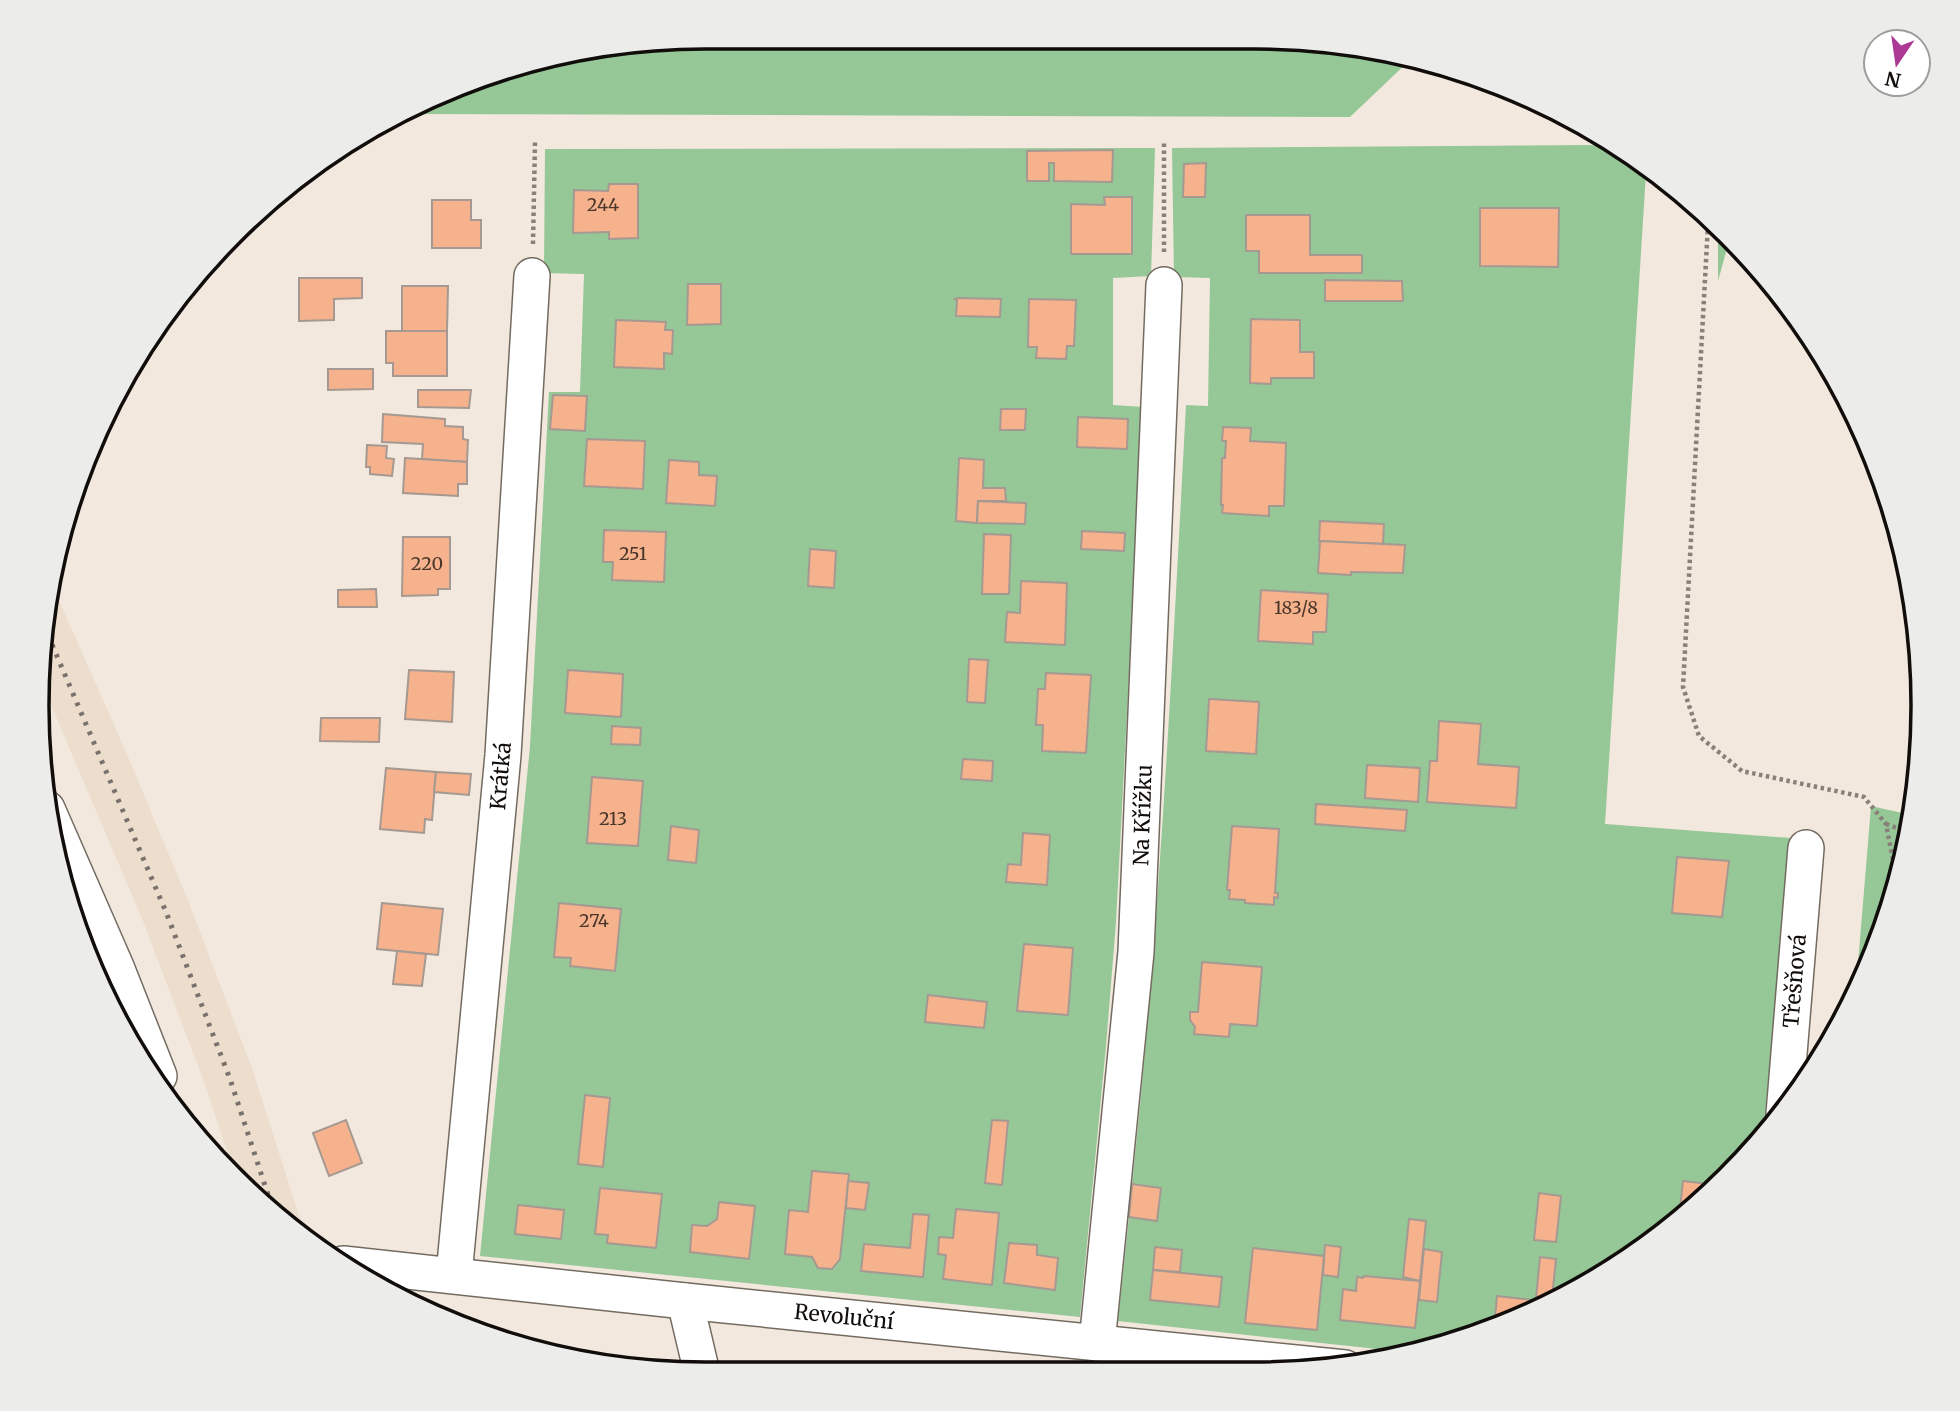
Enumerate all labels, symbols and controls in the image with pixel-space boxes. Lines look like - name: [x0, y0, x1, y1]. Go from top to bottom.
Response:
- north arrow: [1862, 28, 1932, 98]
- text: N: [1883, 66, 1903, 93]
- house number: 244: [587, 193, 619, 216]
- house number: 251: [619, 542, 647, 565]
- house number: 220: [411, 552, 443, 575]
- house number: 183/8: [1274, 596, 1318, 619]
- street label: Krátká: [484, 741, 517, 811]
- street label: Na Křížku: [1127, 764, 1158, 866]
- house number: 213: [599, 807, 627, 830]
- house number: 274: [579, 909, 609, 932]
- street label: Třešňová: [1777, 933, 1812, 1029]
- street label: Revoluční: [793, 1298, 896, 1335]

